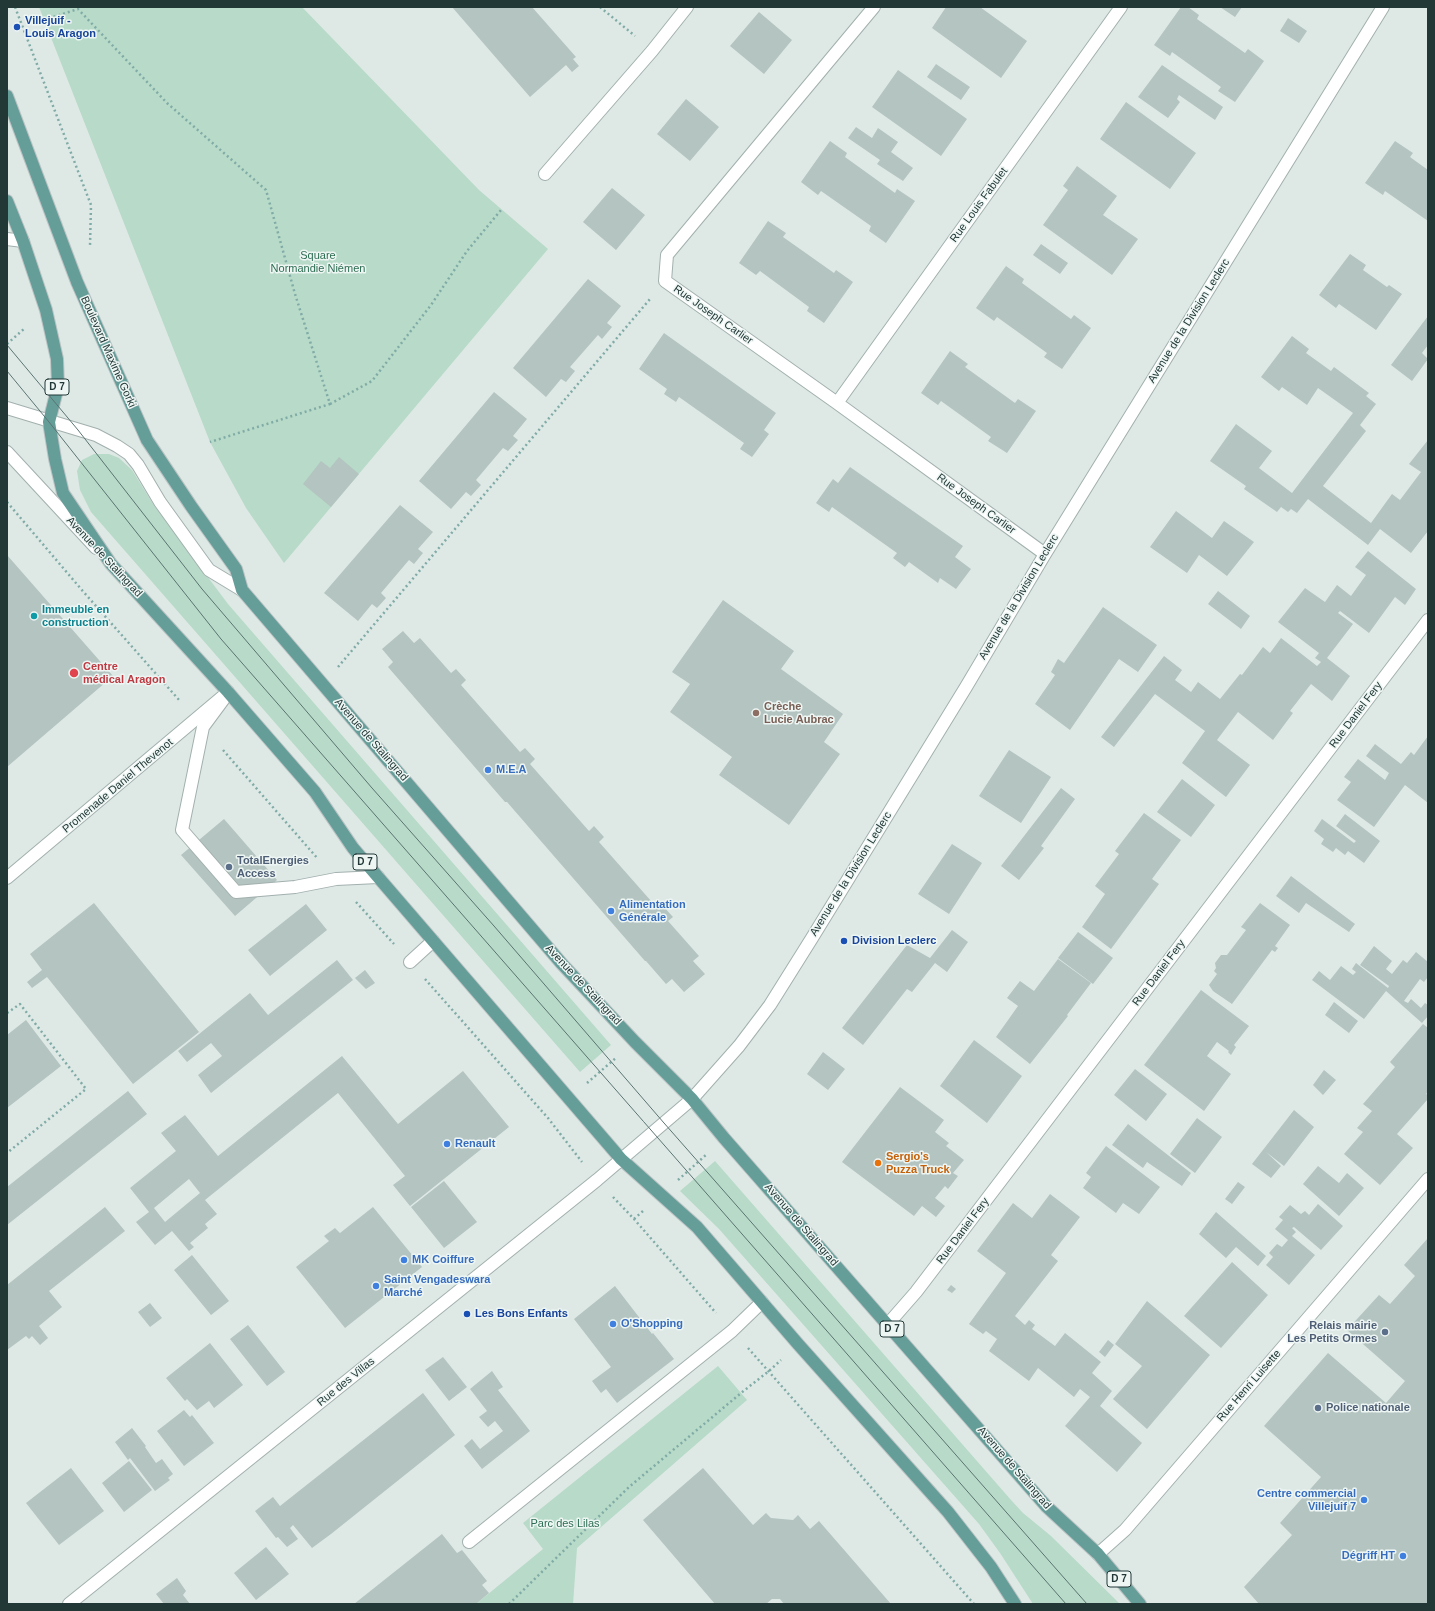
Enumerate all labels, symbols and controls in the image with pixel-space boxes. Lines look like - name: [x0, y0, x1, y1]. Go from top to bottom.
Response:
- place label: Villejuif - Louis Aragon: [25, 14, 96, 40]
- marker: Villejuif - Louis Aragon: [12, 22, 22, 32]
- street label: Rue Louis Fabulet: [947, 165, 1011, 245]
- park label: Square Normandie Niémen: [271, 249, 365, 275]
- street label: Avenue de la Division Leclerc: [1145, 256, 1233, 386]
- street label: Rue Joseph Carlier: [671, 283, 755, 347]
- street label: Boulevard Maxime Gorki: [77, 294, 139, 410]
- road number: D 7: [45, 379, 69, 395]
- street label: Rue Joseph Carlier: [934, 471, 1018, 537]
- street label: Avenue de Stalingrad: [63, 514, 145, 600]
- street label: Avenue de la Division Leclerc: [976, 532, 1062, 662]
- place label: Immeuble en construction: [42, 603, 109, 629]
- marker: Immeuble en construction: [29, 611, 39, 621]
- place label: Centre médical Aragon: [83, 660, 166, 686]
- marker: Centre médical Aragon: [68, 667, 80, 679]
- street label: Rue Daniel Fery: [1327, 679, 1385, 751]
- street label: Avenue de Stalingrad: [332, 696, 410, 784]
- place label: Crèche Lucie Aubrac: [764, 700, 834, 726]
- marker: Crèche Lucie Aubrac: [751, 708, 761, 718]
- street label: Promenade Daniel Thevenot: [60, 736, 176, 836]
- place label: M.E.A: [496, 763, 527, 777]
- marker: M.E.A: [483, 765, 493, 775]
- street label: Avenue de la Division Leclerc: [807, 809, 895, 939]
- place label: TotalEnergies Access: [237, 854, 309, 880]
- road number: D 7: [353, 854, 377, 870]
- marker: TotalEnergies Access: [224, 862, 234, 872]
- place label: Alimentation Générale: [619, 898, 686, 924]
- marker: Alimentation Générale: [606, 906, 616, 916]
- place label: Division Leclerc: [852, 934, 936, 948]
- marker: Division Leclerc: [839, 936, 849, 946]
- street label: Rue Daniel Fery: [1130, 937, 1188, 1009]
- street label: Avenue de Stalingrad: [542, 942, 624, 1028]
- place label: Renault: [455, 1137, 495, 1151]
- marker: Renault: [442, 1139, 452, 1149]
- place label: Sergio's Puzza Truck: [886, 1150, 950, 1176]
- marker: Sergio's Puzza Truck: [873, 1158, 883, 1168]
- street label: Avenue de Stalingrad: [762, 1181, 840, 1269]
- street label: Rue Daniel Fery: [934, 1195, 992, 1267]
- place label: MK Coiffure: [412, 1253, 474, 1267]
- marker: MK Coiffure: [399, 1255, 409, 1265]
- place label: Saint Vengadeswara Marché: [384, 1273, 490, 1299]
- marker: Saint Vengadeswara Marché: [371, 1281, 381, 1291]
- place label: Les Bons Enfants: [475, 1307, 568, 1321]
- marker: Les Bons Enfants: [462, 1309, 472, 1319]
- place label: O'Shopping: [621, 1317, 683, 1331]
- marker: O'Shopping: [608, 1319, 618, 1329]
- place label: Relais mairie Les Petits Ormes: [1287, 1319, 1377, 1345]
- road number: D 7: [880, 1321, 904, 1337]
- marker: Relais mairie Les Petits Ormes: [1380, 1327, 1390, 1337]
- street label: Rue Henri Luisette: [1214, 1347, 1284, 1425]
- street label: Rue des Villas: [315, 1355, 377, 1409]
- place label: Police nationale: [1326, 1401, 1410, 1415]
- marker: Police nationale: [1313, 1403, 1323, 1413]
- street label: Avenue de Stalingrad: [975, 1424, 1053, 1512]
- place label: Centre commercial Villejuif 7: [1257, 1487, 1356, 1513]
- marker: Centre commercial Villejuif 7: [1359, 1495, 1369, 1505]
- park label: Parc des Lilas: [530, 1517, 600, 1531]
- place label: Dégriff HT: [1342, 1549, 1395, 1563]
- marker: Dégriff HT: [1398, 1551, 1408, 1561]
- road number: D 7: [1107, 1571, 1131, 1587]

